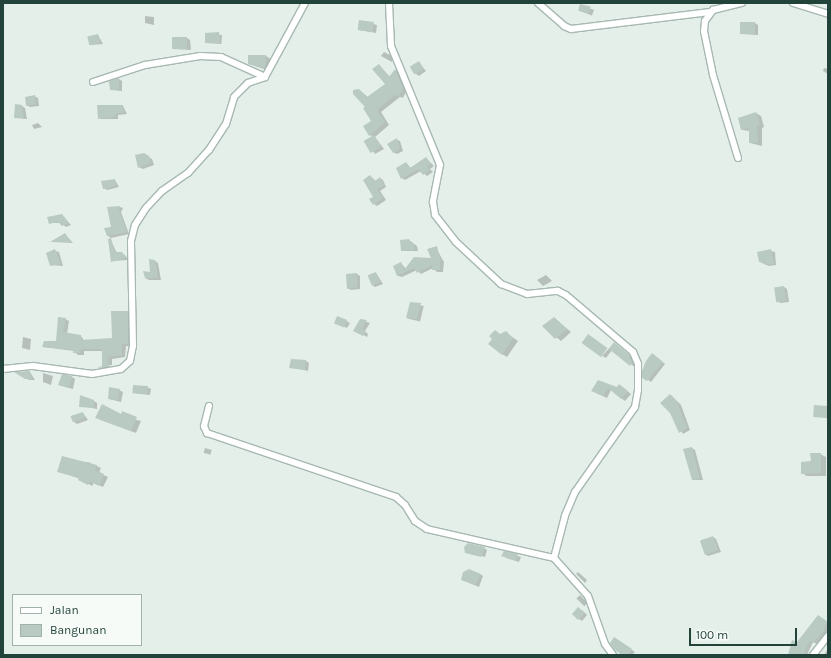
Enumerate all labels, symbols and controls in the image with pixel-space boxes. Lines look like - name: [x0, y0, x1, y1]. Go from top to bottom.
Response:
- legend: [12, 594, 142, 646]
- text: Jalan: [50, 603, 79, 617]
- scale bar: [691, 620, 799, 646]
- text: Bangunan: [50, 623, 106, 637]
- text: 100 m: [696, 628, 728, 642]

